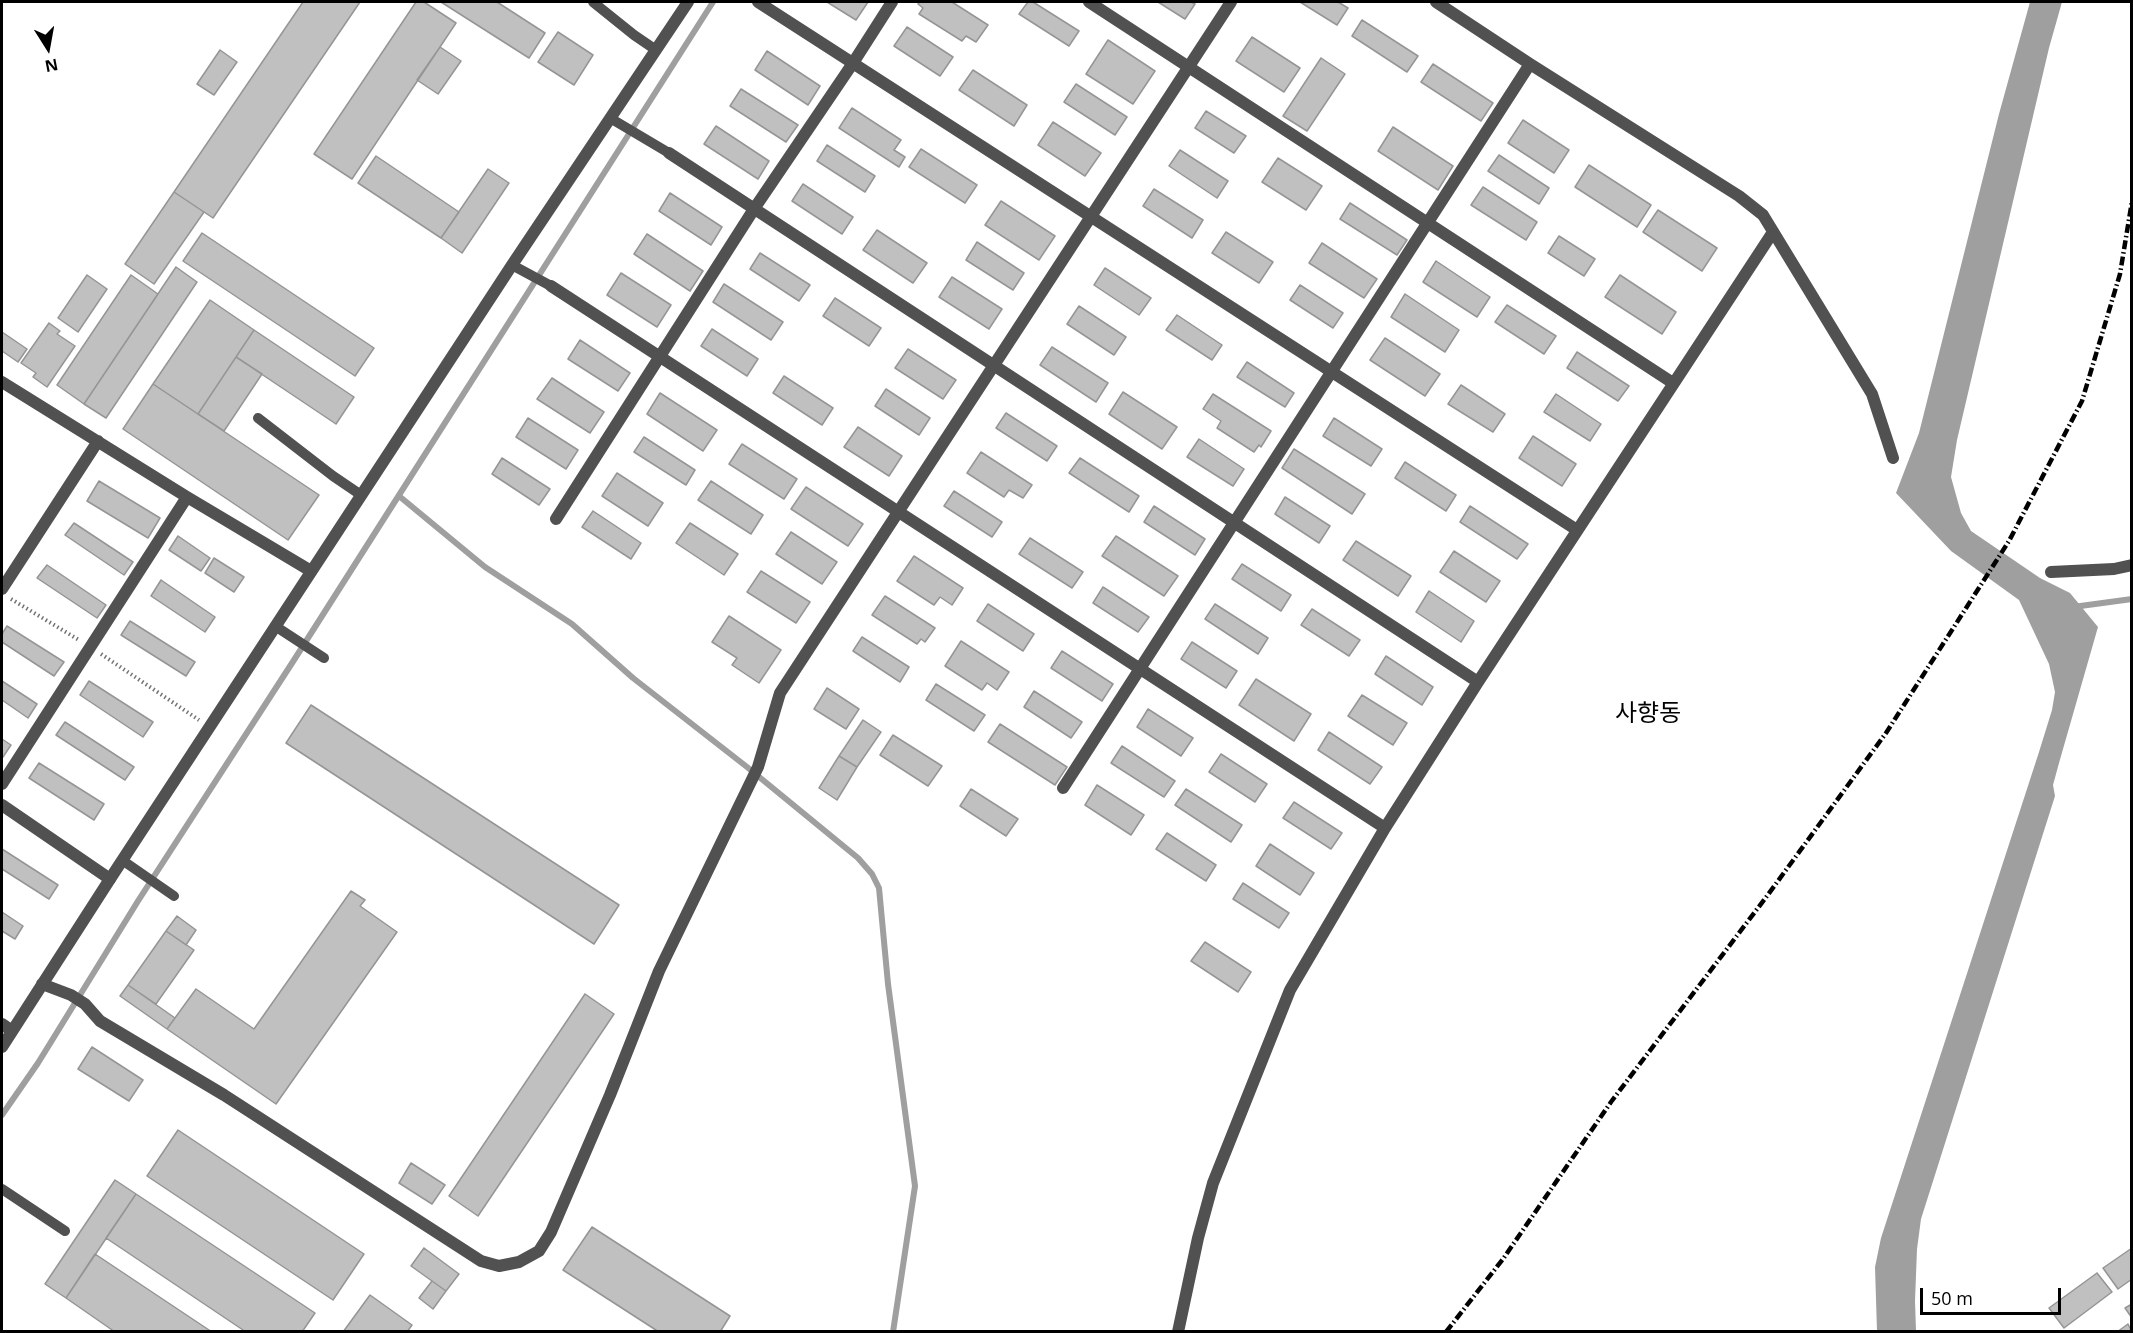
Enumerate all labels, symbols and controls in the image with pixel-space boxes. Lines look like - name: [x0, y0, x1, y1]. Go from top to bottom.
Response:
- north arrow: [18, 18, 78, 78]
- text: N: [43, 54, 60, 78]
- district label: 사향동: [1615, 700, 1681, 728]
- scale bar: [1923, 1276, 2064, 1314]
- text: 50 m: [1931, 1286, 1973, 1310]

